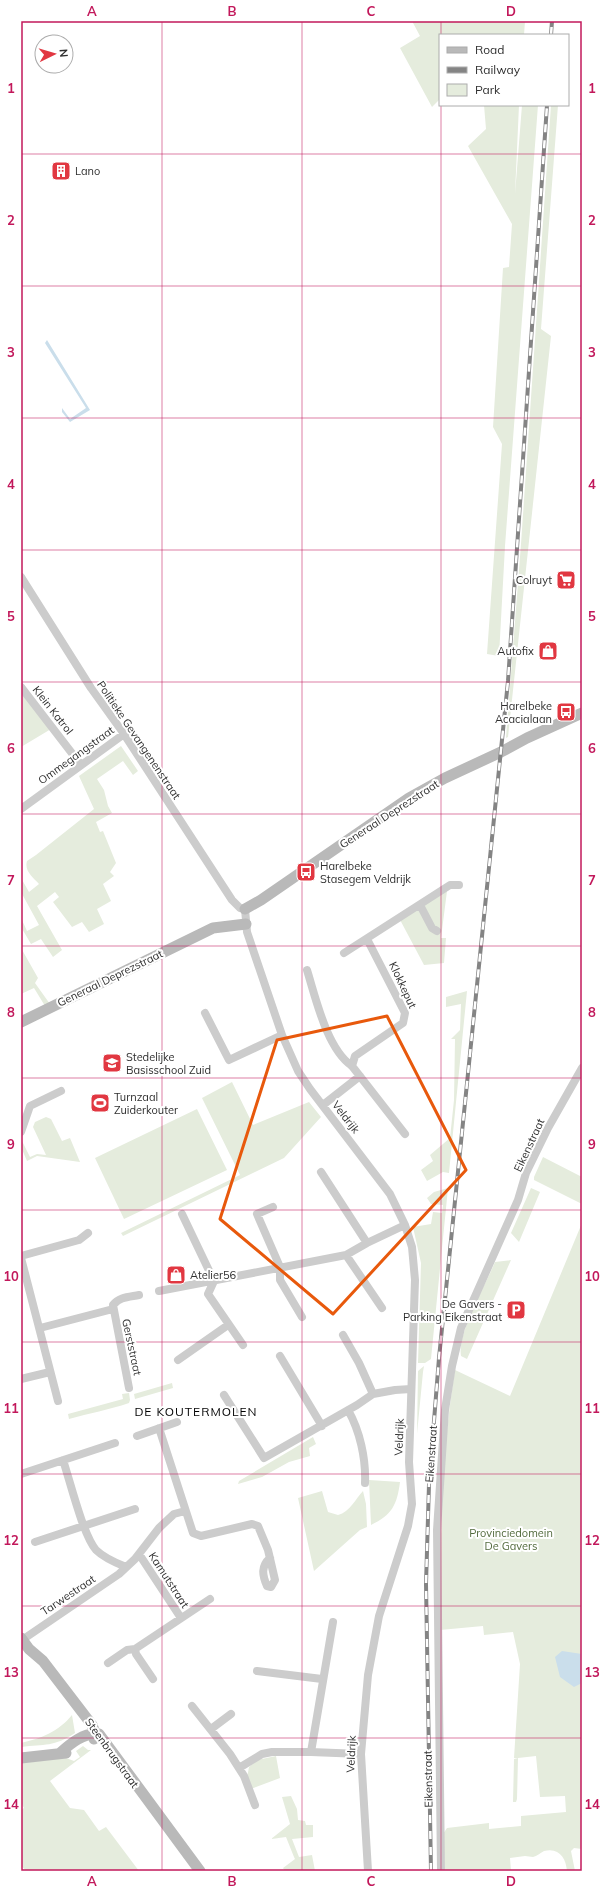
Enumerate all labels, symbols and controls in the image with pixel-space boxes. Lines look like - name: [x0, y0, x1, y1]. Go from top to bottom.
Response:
- text: A: [87, 3, 97, 19]
- text: B: [228, 3, 237, 19]
- text: C: [367, 3, 376, 19]
- text: D: [506, 3, 516, 19]
- north arrow: [34, 34, 74, 74]
- legend: [439, 34, 569, 106]
- text: Road: [475, 42, 504, 57]
- text: N: [57, 48, 71, 58]
- text: Railway: [475, 62, 521, 77]
- text: 1: [7, 80, 15, 96]
- text: 1: [588, 80, 596, 96]
- text: Park: [475, 82, 501, 97]
- building icon: Lano: [50, 160, 72, 182]
- place label: Lano: [75, 164, 100, 178]
- text: 2: [7, 212, 15, 228]
- text: 2: [588, 212, 596, 228]
- text: 3: [7, 344, 15, 360]
- text: 3: [588, 344, 596, 360]
- text: 4: [7, 476, 15, 492]
- text: 4: [588, 476, 596, 492]
- supermarket icon: Colruyt: [555, 569, 577, 591]
- place label: Colruyt: [516, 573, 552, 587]
- text: 5: [7, 608, 15, 624]
- text: 5: [588, 608, 596, 624]
- shop icon: Autofix: [537, 640, 559, 662]
- place label: Autofix: [497, 644, 534, 658]
- street label: Politieke Gevangenenstraat: [94, 678, 184, 802]
- street label: Klein Katrol: [30, 683, 76, 737]
- place label: Harelbeke Acacialaan: [495, 699, 552, 726]
- bus stop icon: Harelbeke Acacialaan: [555, 701, 577, 723]
- street label: Ommegangstraat: [35, 723, 117, 787]
- text: 6: [7, 740, 15, 756]
- text: 6: [588, 740, 596, 756]
- street label: Generaal Deprezstraat: [337, 777, 441, 851]
- place label: Harelbeke Stasegem Veldrijk: [320, 859, 411, 886]
- bus stop icon: Harelbeke Stasegem Veldrijk: [295, 861, 317, 883]
- text: 7: [7, 872, 15, 888]
- text: 7: [588, 872, 596, 888]
- street label: Generaal Deprezstraat: [55, 946, 165, 1010]
- street label: Klokkeput: [386, 959, 420, 1011]
- text: 8: [7, 1004, 15, 1020]
- text: 8: [588, 1004, 596, 1020]
- place label: Stedelijke Basisschool Zuid: [126, 1050, 211, 1077]
- school or university icon: Stedelijke Basisschool Zuid: [101, 1052, 123, 1074]
- place label: Turnzaal Zuiderkouter: [114, 1090, 178, 1117]
- sports icon: Turnzaal Zuiderkouter: [89, 1092, 111, 1114]
- street label: Veldrijk: [329, 1098, 363, 1136]
- street label: Eikenstraat: [511, 1116, 548, 1174]
- text: 9: [7, 1136, 15, 1152]
- text: 9: [588, 1136, 596, 1152]
- shop icon: Atelier56: [165, 1264, 187, 1286]
- text: 10: [3, 1268, 19, 1284]
- place label: Atelier56: [190, 1268, 237, 1282]
- text: 10: [584, 1268, 600, 1284]
- place label: De Gavers - Parking Eikenstraat: [403, 1297, 502, 1324]
- parking icon: De Gavers - Parking Eikenstraat: [505, 1299, 527, 1321]
- street label: Gerststraat: [119, 1317, 145, 1377]
- text: 11: [3, 1400, 19, 1416]
- text: 11: [584, 1400, 600, 1416]
- district label: DE KOUTERMOLEN: [134, 1404, 258, 1419]
- street label: Veldrijk: [391, 1418, 407, 1456]
- street label: Eikenstraat: [422, 1425, 440, 1483]
- park label: Provinciedomein De Gavers: [469, 1526, 553, 1553]
- text: 12: [3, 1532, 19, 1548]
- text: 12: [584, 1532, 600, 1548]
- street label: Kamutstraat: [146, 1549, 192, 1611]
- street label: Tarwestraat: [38, 1572, 98, 1618]
- text: 13: [3, 1664, 19, 1680]
- text: 13: [584, 1664, 600, 1680]
- street label: Steenbrugstraat: [82, 1715, 142, 1791]
- street label: Veldrijk: [343, 1735, 359, 1773]
- street label: Eikenstraat: [420, 1750, 435, 1808]
- text: 14: [3, 1796, 19, 1812]
- text: 14: [584, 1796, 600, 1812]
- text: A: [87, 1873, 97, 1889]
- text: B: [228, 1873, 237, 1889]
- text: C: [367, 1873, 376, 1889]
- text: D: [506, 1873, 516, 1889]

